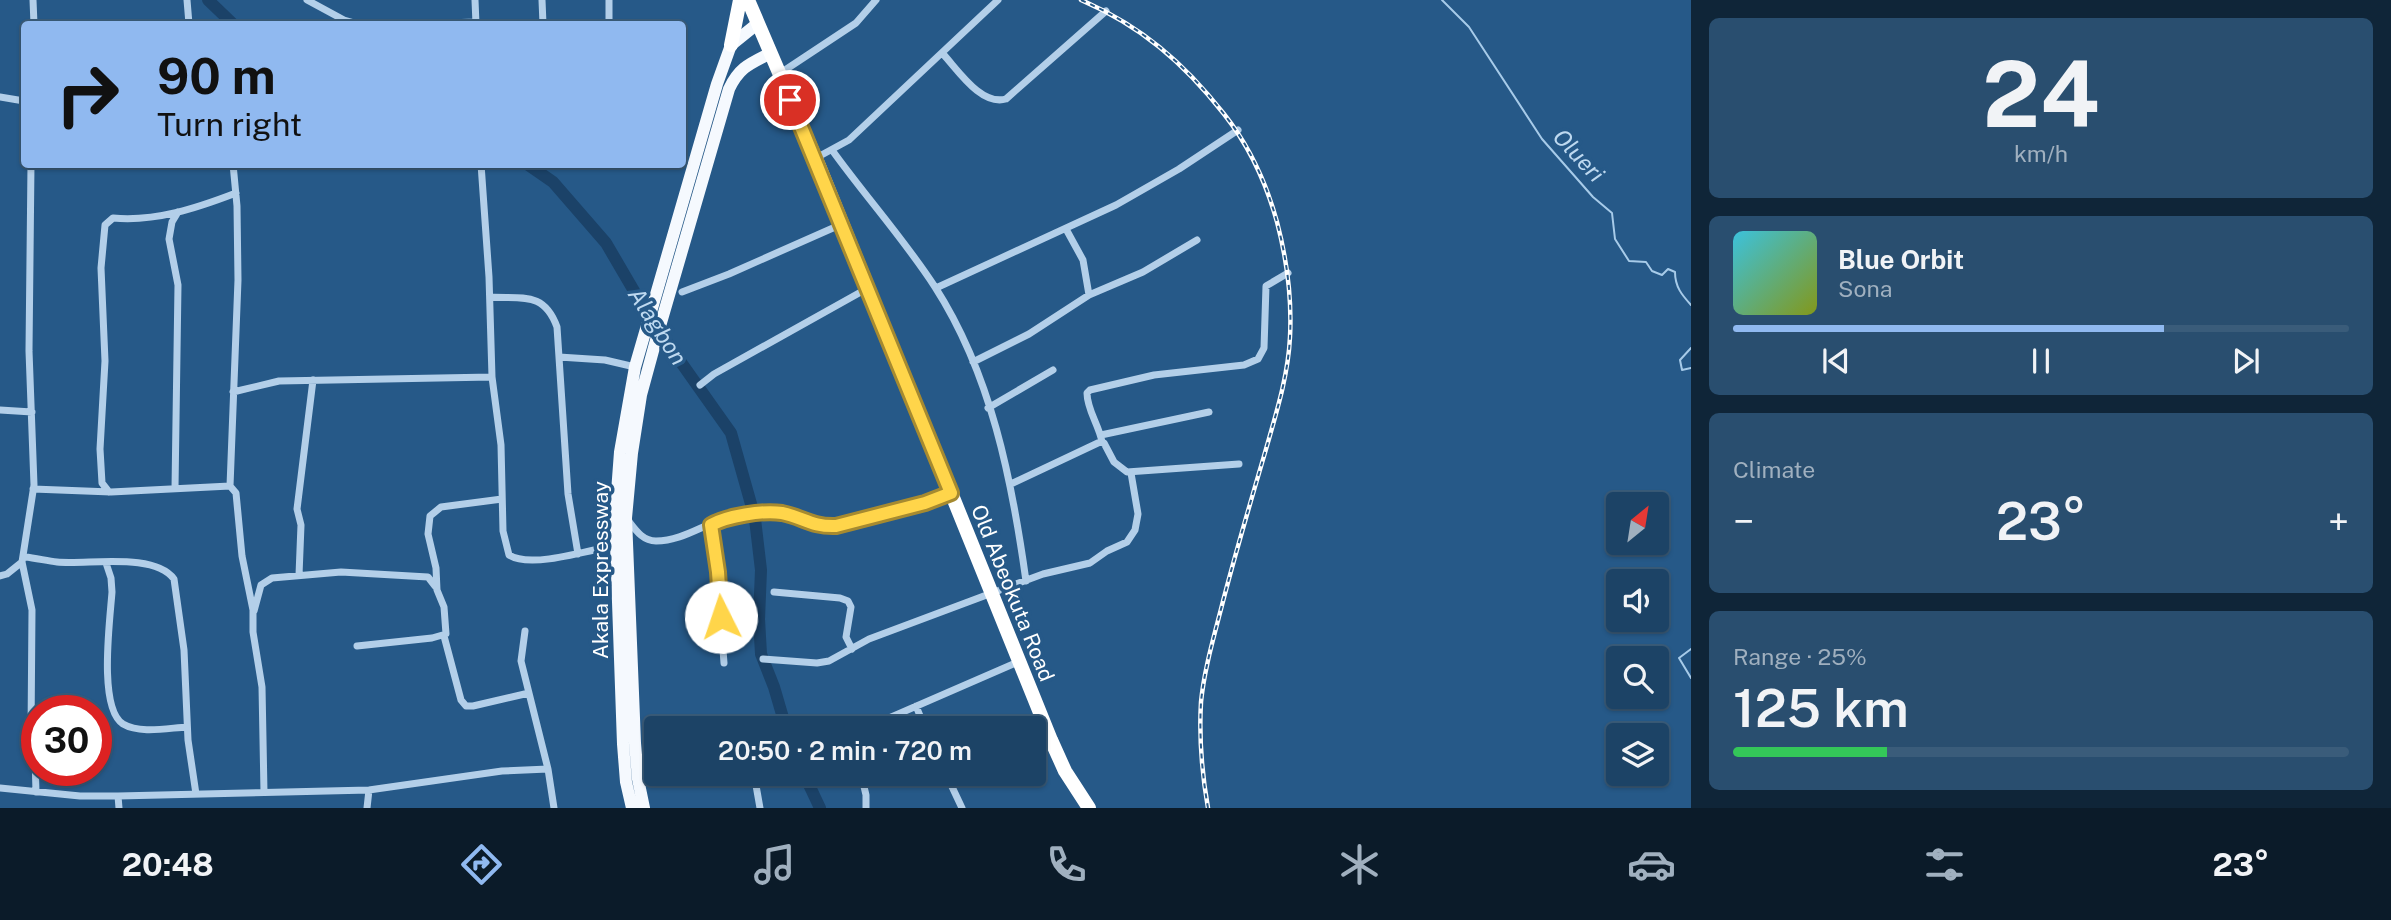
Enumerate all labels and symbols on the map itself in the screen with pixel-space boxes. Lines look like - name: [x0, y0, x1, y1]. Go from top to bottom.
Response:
- pin: [760, 70, 820, 130]
- water label: Olueri: [1548, 123, 1610, 187]
- water label: Alagbon: [623, 282, 693, 370]
- street label: Akala Expressway: [588, 481, 613, 659]
- north arrow: [1606, 492, 1670, 555]
- street label: Old Abeokuta Road: [966, 501, 1060, 685]
- position arrow: [684, 580, 758, 654]
- speed limit sign: 30: [21, 695, 112, 786]

